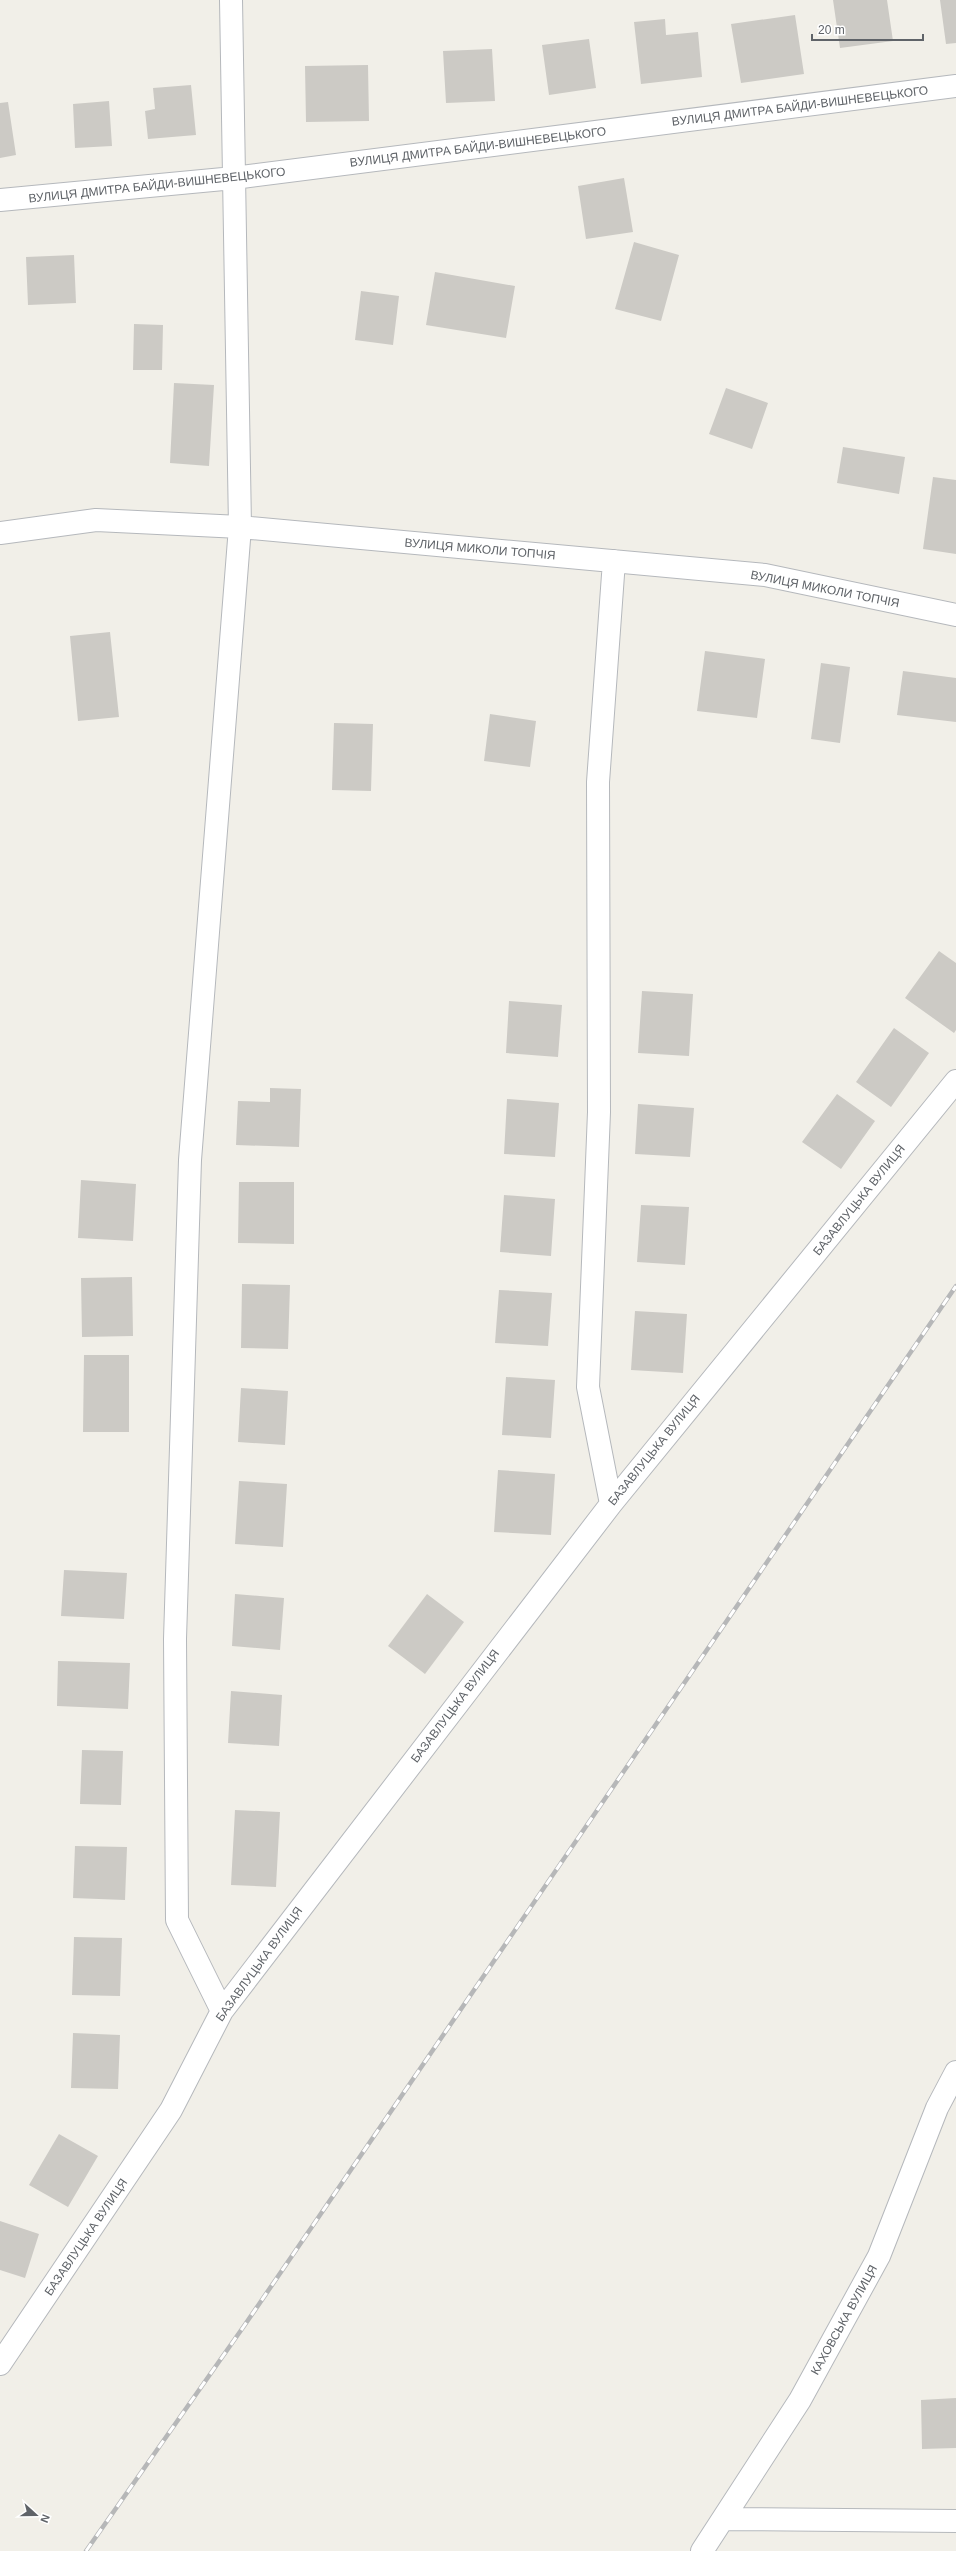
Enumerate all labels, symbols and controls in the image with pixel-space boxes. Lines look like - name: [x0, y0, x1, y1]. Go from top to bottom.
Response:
- scale bar: [812, 16, 923, 42]
- text: 20 m: [818, 23, 845, 37]
- street label: ВУЛИЦЯ ДМИТРА БАЙДИ-ВИШНЕВЕЦЬКОГО: [671, 82, 929, 129]
- street label: ВУЛИЦЯ ДМИТРА БАЙДИ-ВИШНЕВЕЦЬКОГО: [349, 123, 607, 170]
- street label: ВУЛИЦЯ ДМИТРА БАЙДИ-ВИШНЕВЕЦЬКОГО: [28, 164, 286, 205]
- street label: ВУЛИЦЯ МИКОЛИ ТОПЧІЯ: [404, 535, 556, 563]
- street label: ВУЛИЦЯ МИКОЛИ ТОПЧІЯ: [749, 568, 901, 610]
- street label: БАЗАВЛУЦЬКА ВУЛИЦЯ: [810, 1142, 908, 1258]
- street label: БАЗАВЛУЦЬКА ВУЛИЦЯ: [605, 1392, 703, 1508]
- street label: БАЗАВЛУЦЬКА ВУЛИЦЯ: [408, 1647, 502, 1765]
- street label: БАЗАВЛУЦЬКА ВУЛИЦЯ: [213, 1904, 305, 2024]
- street label: БАЗАВЛУЦЬКА ВУЛИЦЯ: [42, 2176, 130, 2298]
- street label: КАХОВСЬКА ВУЛИЦЯ: [808, 2263, 880, 2377]
- north arrow: [16, 2495, 56, 2535]
- text: N: [38, 2513, 52, 2524]

